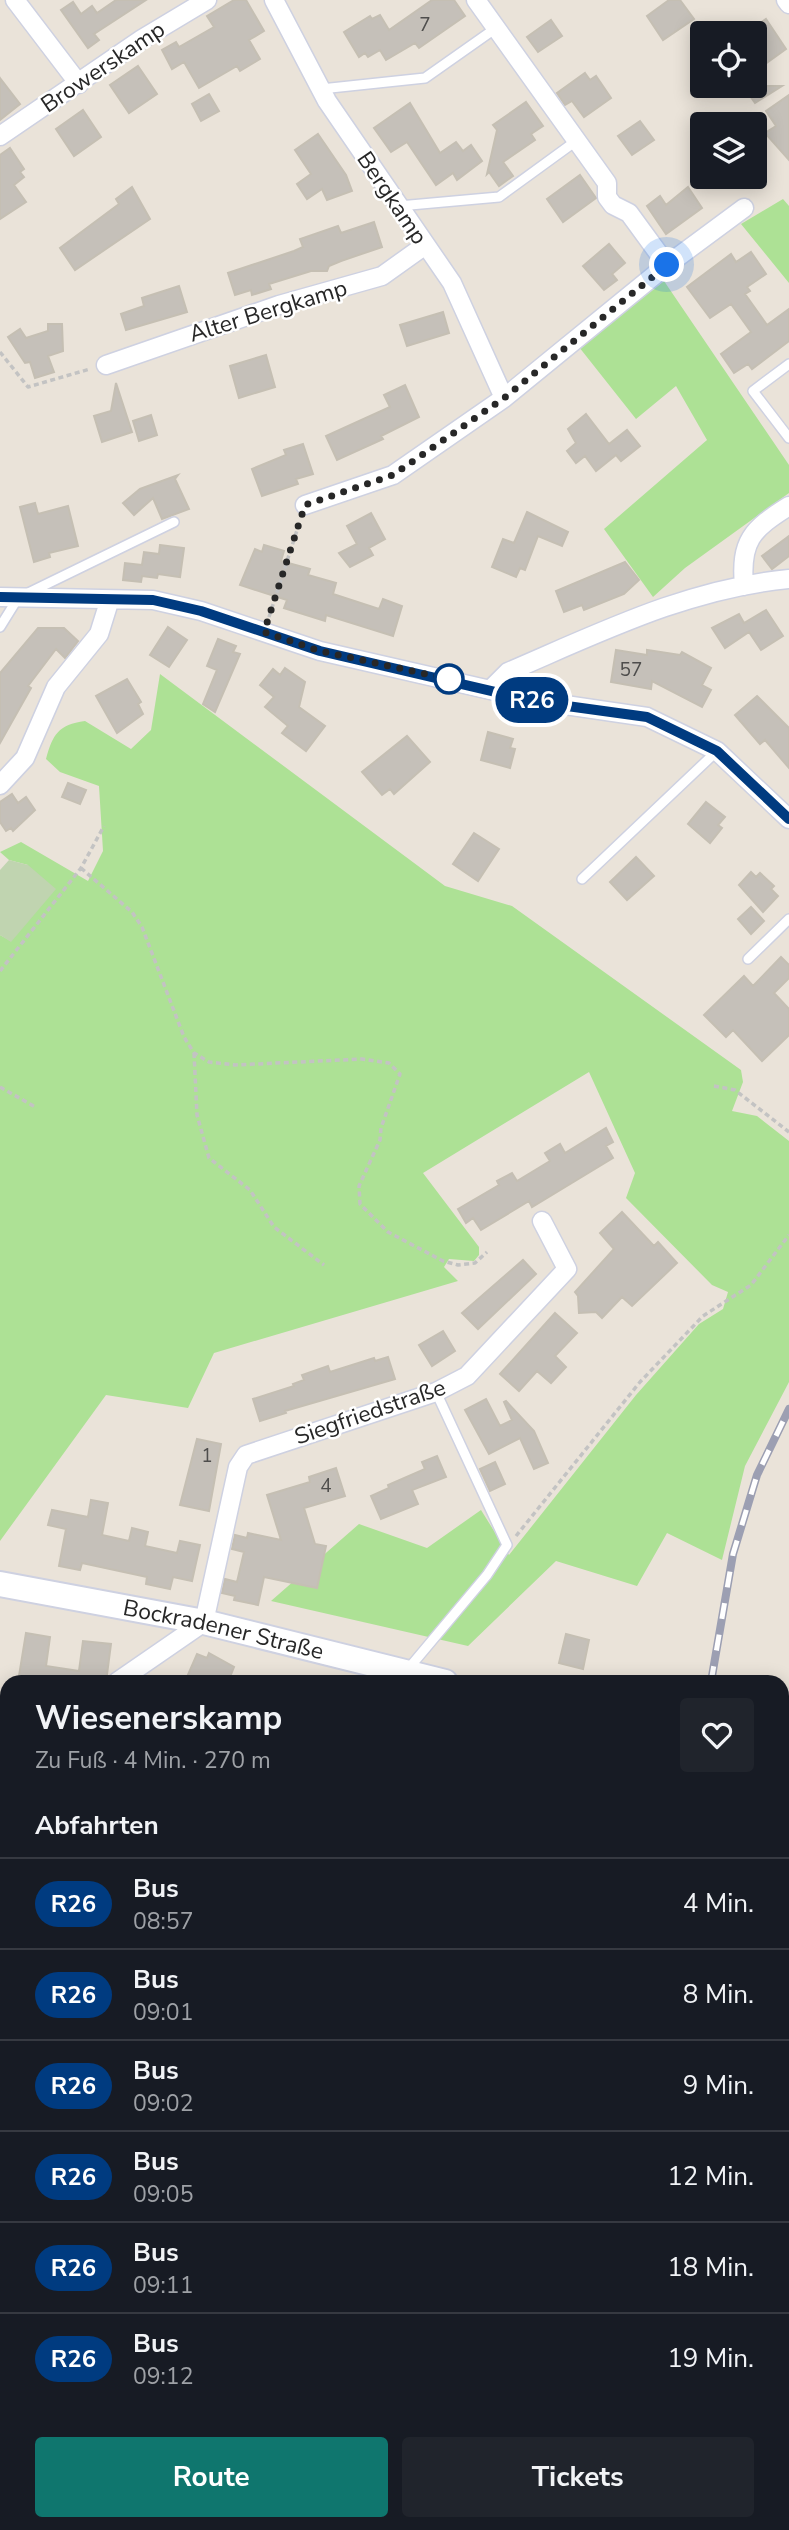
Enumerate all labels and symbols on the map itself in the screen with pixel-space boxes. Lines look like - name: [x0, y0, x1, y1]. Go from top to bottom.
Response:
- house number: 7: [419, 12, 431, 38]
- street label: Browerskamp: [35, 14, 171, 120]
- street label: Bergkamp: [350, 145, 434, 251]
- your location: [649, 247, 684, 282]
- street label: Alter Bergkamp: [185, 272, 351, 350]
- house number: 57: [620, 657, 642, 683]
- unlabelled marker: [434, 664, 464, 694]
- line badge: R26: [492, 677, 572, 723]
- street label: Siegfriedstraße: [290, 1372, 450, 1452]
- house number: 1: [201, 1443, 213, 1469]
- house number: 4: [320, 1473, 332, 1499]
- street label: Bockradener Straße: [121, 1592, 327, 1667]

